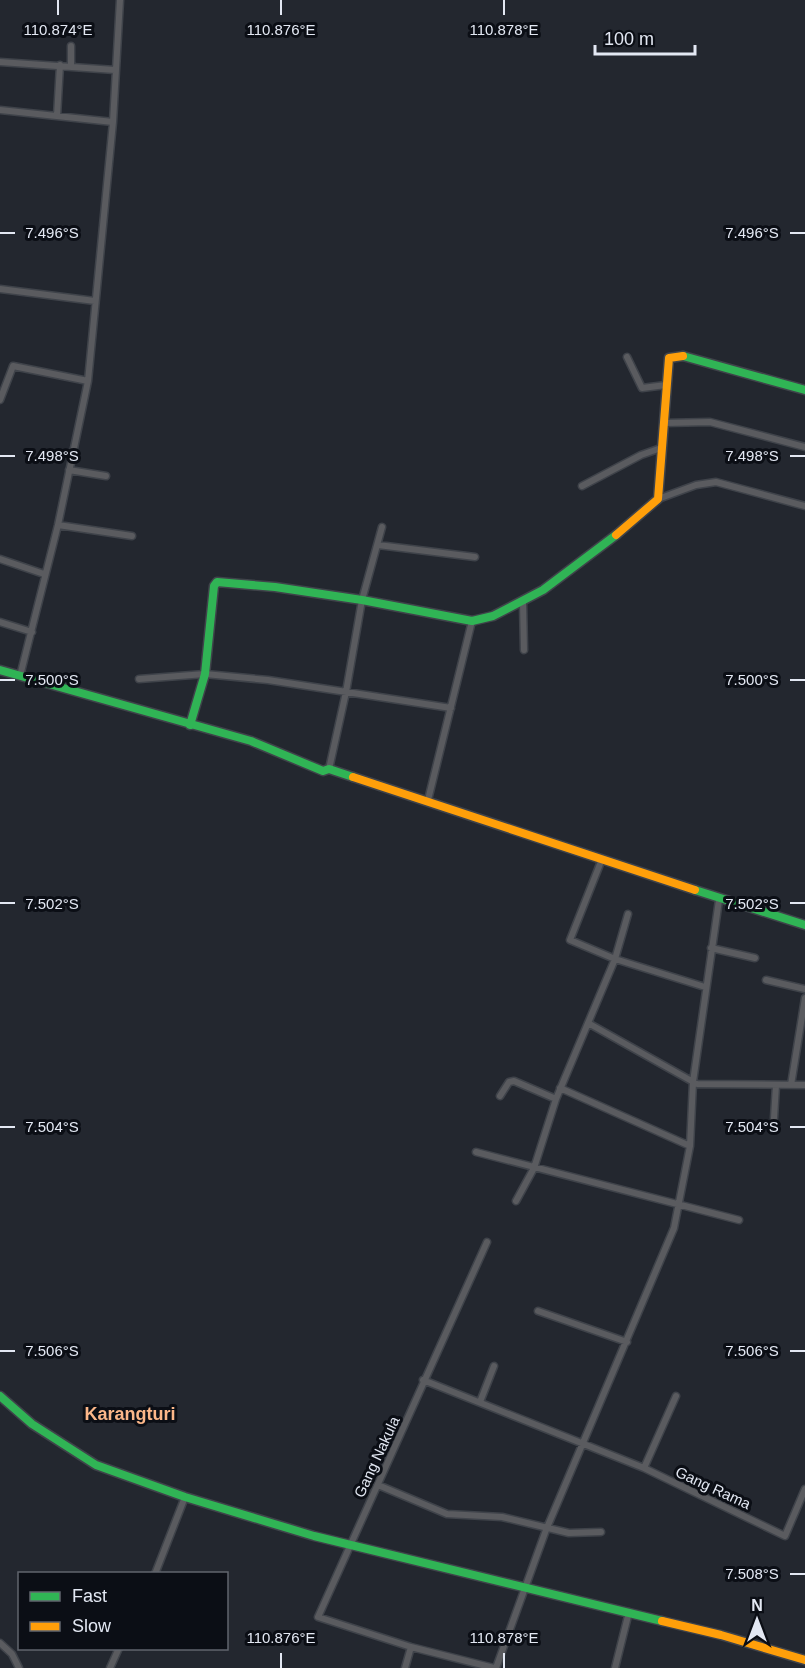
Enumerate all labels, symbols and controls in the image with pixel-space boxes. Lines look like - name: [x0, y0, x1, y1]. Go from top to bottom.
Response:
- scale bar: [595, 18, 696, 56]
- text: 110.874°E: [23, 21, 93, 38]
- text: 110.876°E: [246, 21, 316, 38]
- text: 110.878°E: [469, 21, 539, 38]
- text: 100 m: [604, 29, 654, 49]
- text: 7.496°S: [25, 224, 79, 241]
- text: 7.496°S: [725, 224, 779, 241]
- text: 7.498°S: [25, 447, 79, 464]
- text: 7.498°S: [725, 447, 779, 464]
- text: 7.500°S: [25, 671, 79, 688]
- text: 7.500°S: [725, 671, 779, 688]
- text: 7.502°S: [25, 895, 79, 912]
- text: 7.502°S: [725, 895, 779, 912]
- text: 7.504°S: [25, 1118, 79, 1135]
- text: 7.504°S: [725, 1118, 779, 1135]
- text: 7.506°S: [25, 1342, 79, 1359]
- text: 7.506°S: [725, 1342, 779, 1359]
- district label: Karangturi: [84, 1404, 176, 1424]
- street label: Gang Nakula: [350, 1413, 403, 1500]
- street label: Gang Rama: [673, 1463, 754, 1513]
- text: 7.508°S: [725, 1565, 779, 1582]
- legend: [18, 1572, 228, 1650]
- text: Fast: [72, 1586, 107, 1606]
- north arrow: [727, 1590, 787, 1650]
- text: N: [751, 1597, 763, 1614]
- text: Slow: [72, 1616, 112, 1636]
- text: 110.876°E: [246, 1629, 316, 1646]
- text: 110.878°E: [469, 1629, 539, 1646]

